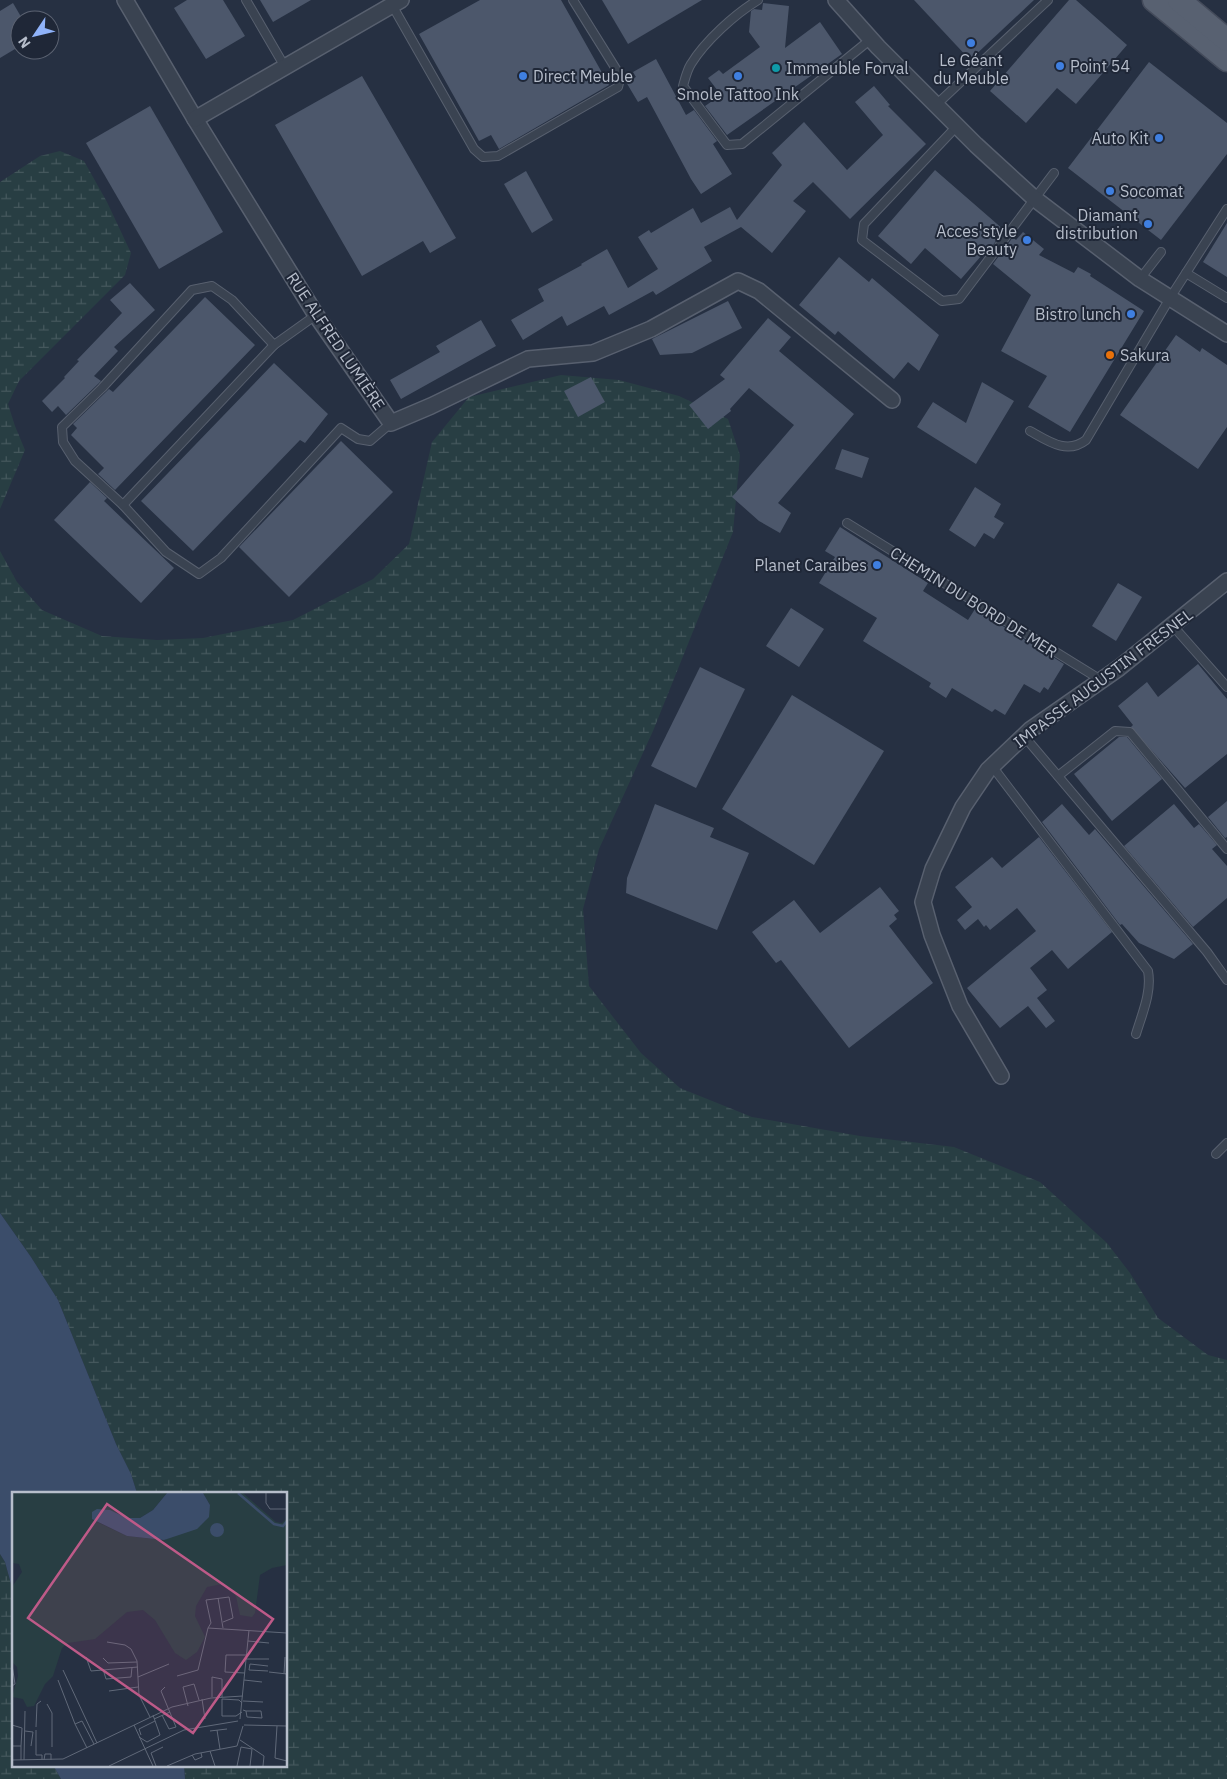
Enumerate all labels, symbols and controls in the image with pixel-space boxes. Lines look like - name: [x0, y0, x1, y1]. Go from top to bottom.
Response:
- north arrow: [10, 10, 60, 60]
- text: N: [14, 33, 35, 52]
- marker: Le Géant du Meuble: [965, 37, 977, 49]
- place label: Le Géant du Meuble: [933, 50, 1009, 88]
- place label: Point 54: [1070, 56, 1130, 76]
- place label: Immeuble Forval: [786, 58, 909, 78]
- marker: Point 54: [1054, 60, 1066, 72]
- marker: Immeuble Forval: [770, 62, 782, 74]
- place label: Direct Meuble: [533, 66, 633, 86]
- marker: Direct Meuble: [517, 70, 529, 82]
- marker: Smole Tattoo Ink: [732, 70, 744, 82]
- place label: Smole Tattoo Ink: [677, 84, 800, 104]
- place label: Auto Kit: [1092, 128, 1149, 148]
- marker: Auto Kit: [1153, 132, 1165, 144]
- place label: Socomat: [1120, 181, 1183, 201]
- marker: Socomat: [1104, 185, 1116, 197]
- place label: Diamant distribution: [1056, 205, 1138, 243]
- marker: Diamant distribution: [1142, 218, 1154, 230]
- place label: Acces'style Beauty: [936, 221, 1017, 259]
- marker: Acces'style Beauty: [1021, 234, 1033, 246]
- street label: RUE ALFRED LUMIÈRE: [282, 268, 390, 414]
- place label: Bistro lunch: [1035, 304, 1121, 324]
- marker: Bistro lunch: [1125, 308, 1137, 320]
- place label: Sakura: [1120, 345, 1170, 365]
- marker: Sakura: [1104, 349, 1116, 361]
- street label: CHEMIN DU BORD DE MER: [887, 542, 1061, 662]
- place label: Planet Caraibes: [754, 555, 867, 575]
- marker: Planet Caraibes: [871, 559, 883, 571]
- street label: IMPASSE AUGUSTIN FRESNEL: [1009, 604, 1197, 752]
- inset map: [12, 1492, 288, 1766]

